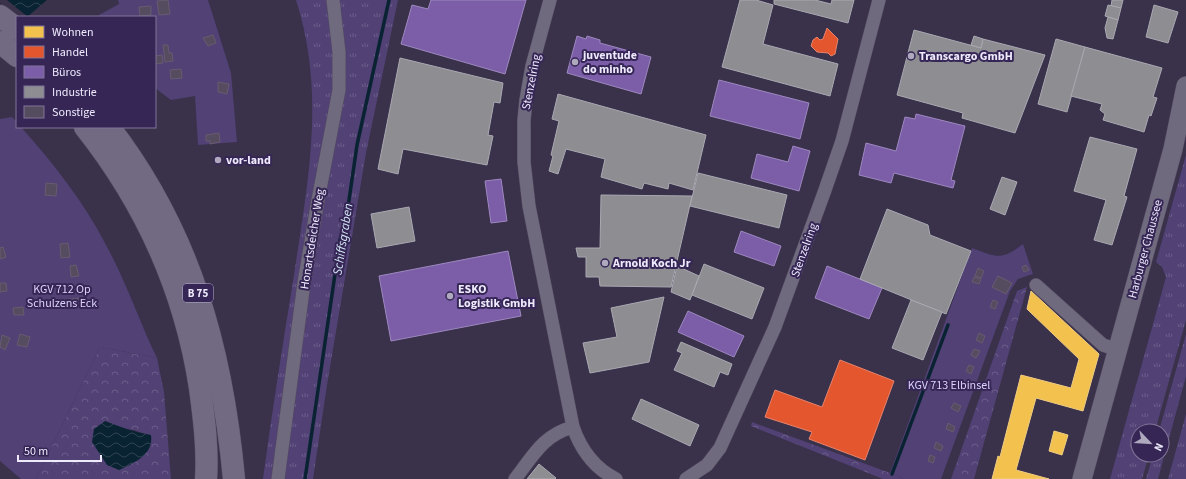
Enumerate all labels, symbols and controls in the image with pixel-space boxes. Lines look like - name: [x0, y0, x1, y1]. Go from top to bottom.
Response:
- legend: [16, 16, 156, 128]
- text: Wohnen: [52, 24, 94, 41]
- text: Handel: [52, 44, 88, 61]
- place label: juventude do minho: [582, 47, 637, 78]
- place label: Transcargo GmbH: [919, 48, 1013, 65]
- marker: Transcargo GmbH: [906, 51, 916, 61]
- street label: Stenzelring: [518, 53, 545, 111]
- marker: juventude do minho: [570, 57, 580, 67]
- text: Büros: [52, 64, 81, 81]
- text: Industrie: [52, 84, 97, 101]
- text: Sonstige: [52, 104, 95, 121]
- place label: vor-land: [226, 152, 271, 169]
- marker: vor-land: [213, 155, 223, 165]
- street label: Honartsdeicher Weg: [296, 188, 329, 291]
- street label: Harburger Chaussee: [1124, 198, 1167, 300]
- water label: Schiffsgraben: [328, 202, 358, 276]
- street label: Stenzelring: [787, 221, 822, 280]
- place label: Arnold Koch Jr: [612, 255, 691, 272]
- marker: Arnold Koch Jr: [600, 258, 610, 268]
- park label: KGV 712 Op Schulzens Eck: [27, 281, 97, 312]
- place label: ESKO Logistik GmbH: [458, 281, 535, 312]
- road number: B 75: [183, 284, 213, 302]
- marker: ESKO Logistik GmbH: [445, 291, 455, 301]
- park label: KGV 713 Elbinsel: [908, 377, 990, 394]
- north arrow: [1130, 423, 1170, 463]
- scale bar: [18, 437, 101, 463]
- text: N: [1150, 441, 1167, 454]
- text: 50 m: [24, 443, 48, 460]

